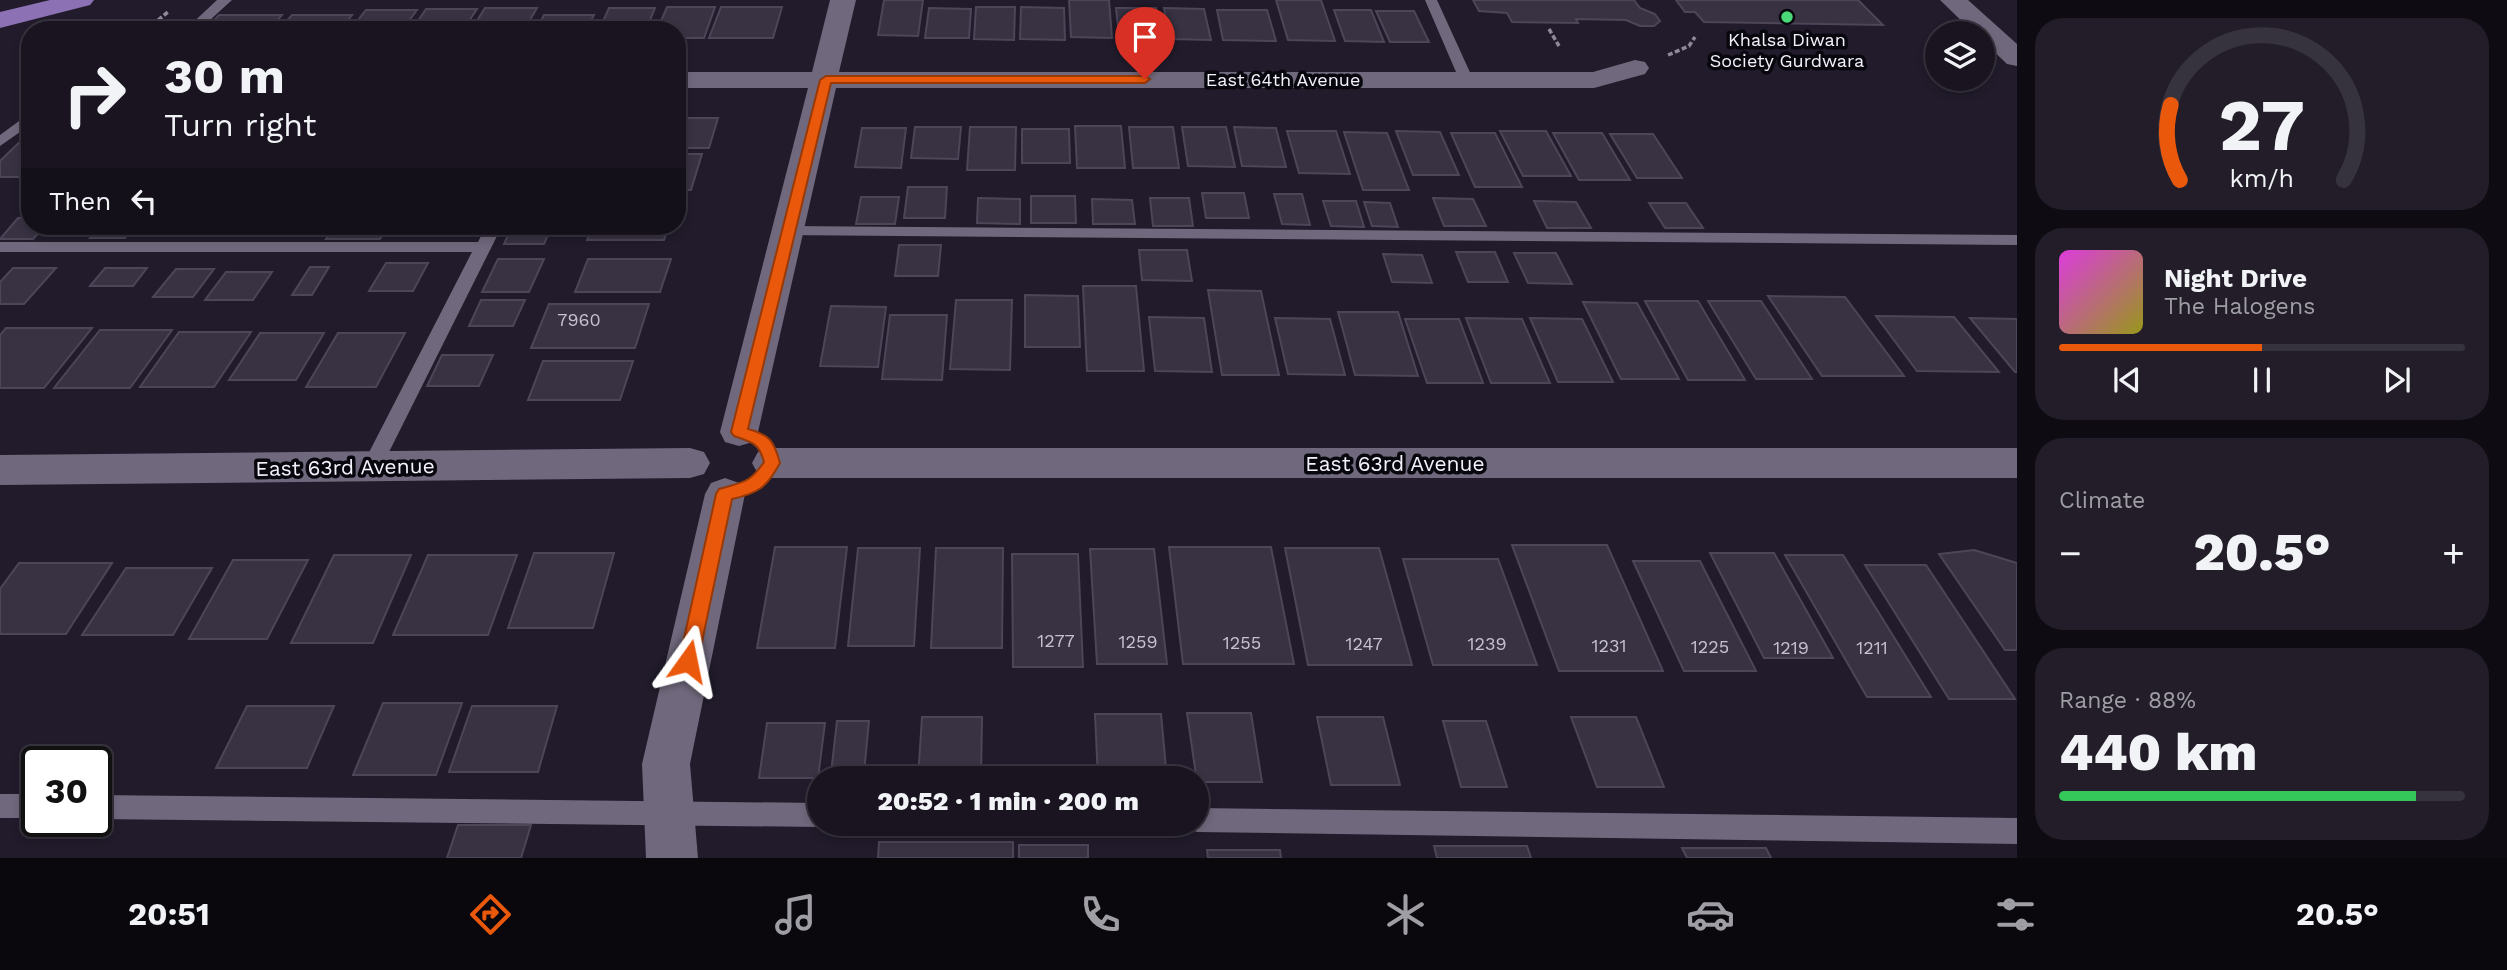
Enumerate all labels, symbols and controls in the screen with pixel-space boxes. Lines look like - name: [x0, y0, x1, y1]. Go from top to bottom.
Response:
- pin: [1115, 7, 1175, 79]
- marker: Khalsa Diwan Society Gurdwara: [1779, 9, 1795, 25]
- icon: arrive: [1126, 18, 1164, 56]
- map controls: [1925, 21, 1995, 91]
- button: layers: [1925, 21, 1995, 91]
- place label: Khalsa Diwan Society Gurdwara: [1710, 29, 1864, 71]
- text: 30 m: [164, 47, 285, 105]
- icon: right: [49, 49, 140, 140]
- street label: East 64th Avenue: [1206, 69, 1360, 90]
- text: 27: [2219, 82, 2305, 168]
- text: Turn right: [164, 106, 316, 144]
- text: km/h: [2230, 164, 2294, 193]
- icon: left: [125, 182, 163, 220]
- text: Then: [49, 186, 111, 216]
- text: Night Drive: [2164, 263, 2307, 293]
- text: The Halogens: [2164, 293, 2315, 320]
- house number: 7960: [557, 309, 601, 330]
- icon: previous: [2108, 361, 2146, 399]
- icon: pause: [2243, 361, 2281, 399]
- icon: next: [2378, 361, 2416, 399]
- street label: East 63rd Avenue: [1305, 451, 1485, 476]
- street label: East 63rd Avenue: [255, 453, 435, 481]
- text: Climate: [2059, 487, 2145, 514]
- text: 20.5°: [2193, 522, 2331, 583]
- text: −: [2059, 531, 2082, 575]
- text: +: [2442, 531, 2465, 575]
- position arrow: [651, 624, 725, 698]
- house number: 1277: [1037, 630, 1075, 651]
- house number: 1259: [1118, 631, 1158, 652]
- house number: 1255: [1223, 632, 1261, 653]
- house number: 1247: [1345, 633, 1383, 654]
- house number: 1239: [1467, 633, 1507, 654]
- house number: 1231: [1591, 635, 1627, 656]
- house number: 1225: [1691, 636, 1729, 657]
- house number: 1219: [1773, 637, 1809, 658]
- house number: 1211: [1856, 637, 1888, 658]
- text: Range · 88%: [2059, 687, 2196, 714]
- text: 440 km: [2059, 722, 2257, 783]
- speed limit sign: 30: [21, 746, 112, 837]
- text: 20:52 · 1 min · 200 m: [877, 786, 1139, 816]
- icon: directions: [466, 890, 515, 939]
- icon: music: [771, 890, 820, 939]
- icon: phone: [1076, 890, 1125, 939]
- icon: climate: [1381, 890, 1430, 939]
- icon: car: [1686, 890, 1735, 939]
- icon: filters: [1991, 890, 2040, 939]
- text: 20:51: [128, 895, 210, 933]
- text: 20.5°: [2296, 895, 2379, 933]

